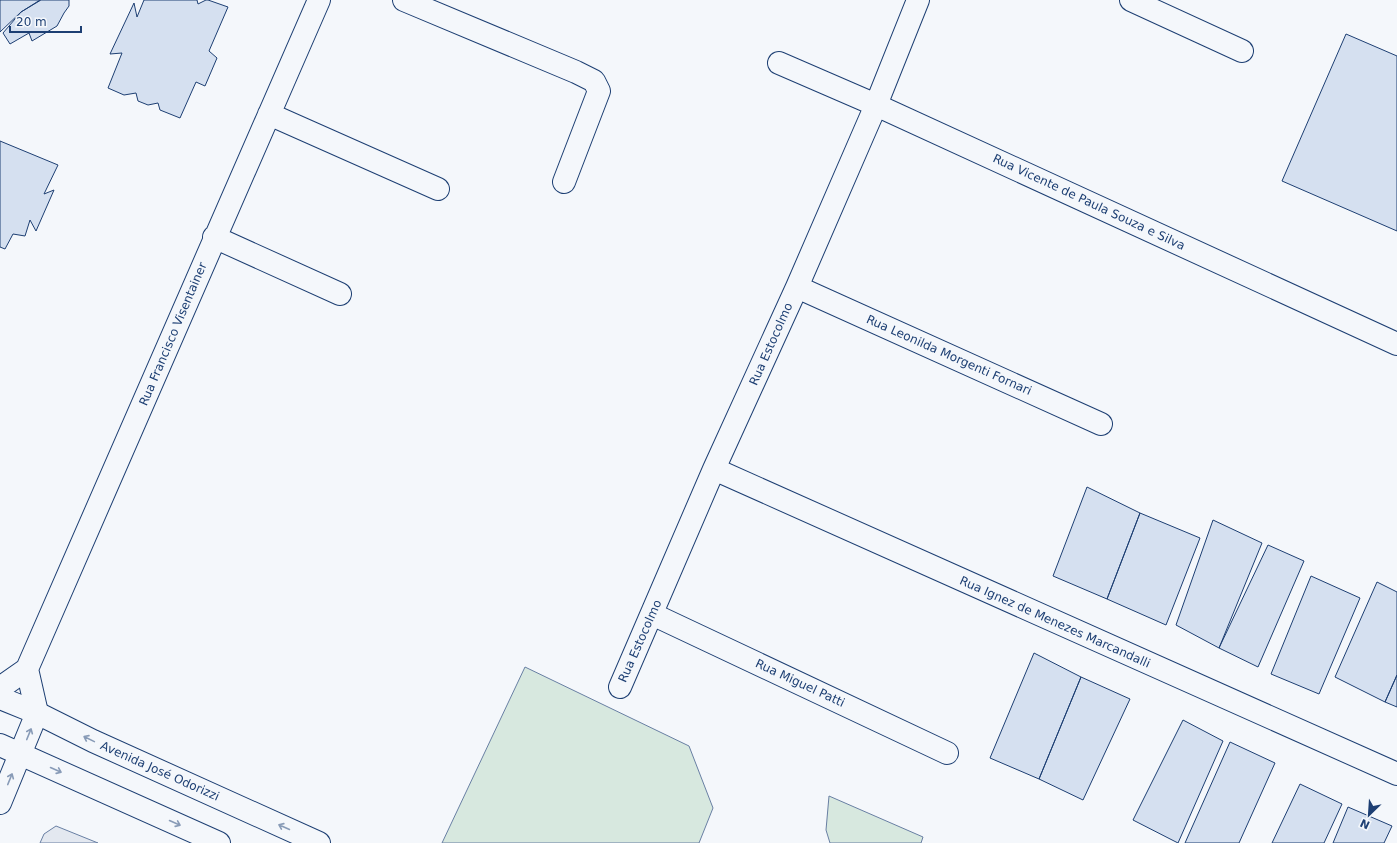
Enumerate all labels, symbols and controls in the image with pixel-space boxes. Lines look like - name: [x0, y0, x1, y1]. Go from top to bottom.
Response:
- scale bar: [10, 8, 81, 34]
- text: 20 m: [16, 15, 47, 29]
- street label: Rua Vicente de Paula Souza e Silva: [991, 151, 1187, 253]
- street label: Rua Francisco Visentainer: [136, 260, 210, 408]
- street label: Rua Estocolmo: [747, 301, 795, 387]
- street label: Rua Leonilda Morgenti Fornari: [864, 312, 1034, 398]
- street label: Rua Ignez de Menezes Marcandalli: [958, 574, 1152, 670]
- street label: Rua Estocolmo: [616, 598, 664, 684]
- street label: Rua Miguel Patti: [753, 656, 847, 710]
- one-way arrow: [25, 728, 33, 740]
- one-way arrow: [83, 735, 95, 742]
- street label: Avenida José Odorizzi: [98, 738, 222, 804]
- one-way arrow: [50, 766, 62, 774]
- one-way arrow: [7, 773, 14, 785]
- north arrow: [1349, 795, 1389, 835]
- text: N: [1358, 816, 1372, 831]
- one-way arrow: [168, 820, 180, 827]
- one-way arrow: [278, 823, 290, 830]

